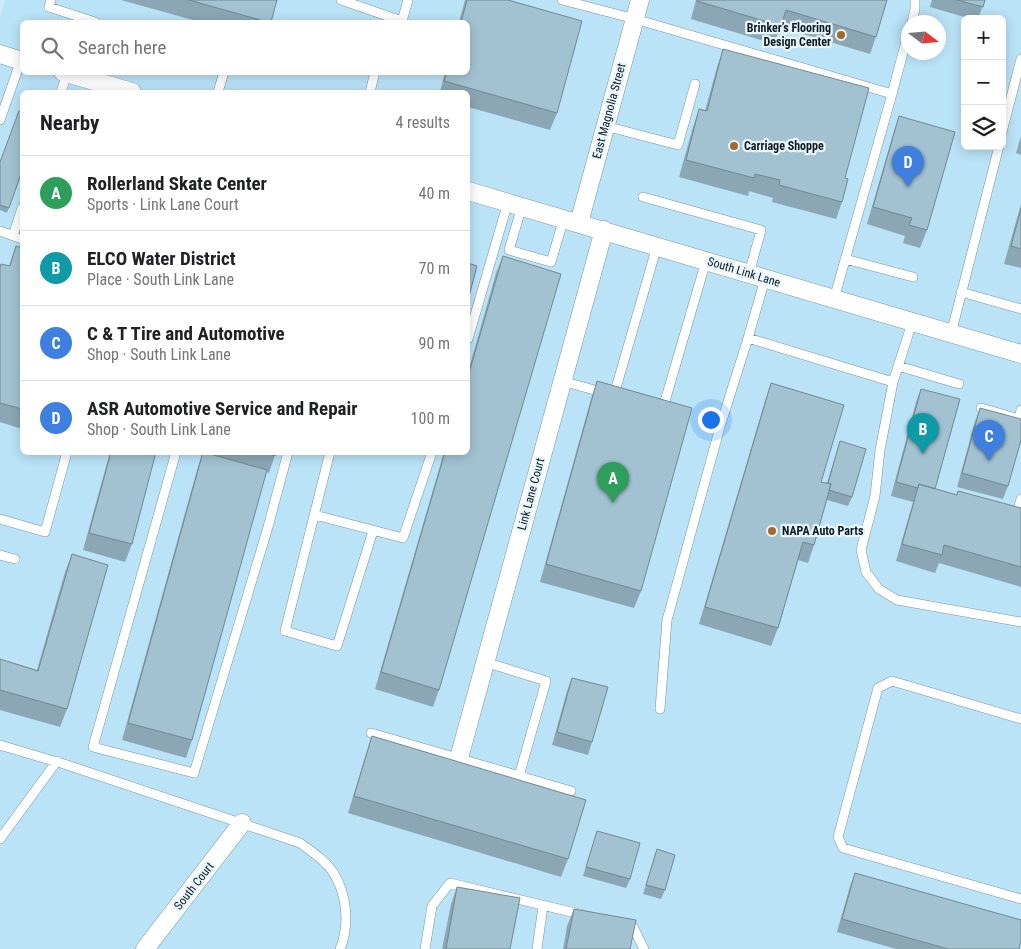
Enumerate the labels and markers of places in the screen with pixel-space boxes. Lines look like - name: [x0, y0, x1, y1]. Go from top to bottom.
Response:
- place label: Brinker’s Flooring Design Center: [747, 21, 831, 49]
- marker: Brinker’s Flooring Design Center: [835, 29, 847, 41]
- place label: Carriage Shoppe: [744, 139, 824, 153]
- marker: Carriage Shoppe: [728, 140, 740, 152]
- pin: D: [892, 146, 924, 187]
- pin: B: [907, 413, 939, 454]
- pin: C: [973, 420, 1005, 461]
- pin: A: [597, 462, 629, 503]
- place label: NAPA Auto Parts: [782, 524, 864, 538]
- marker: NAPA Auto Parts: [766, 525, 778, 537]

